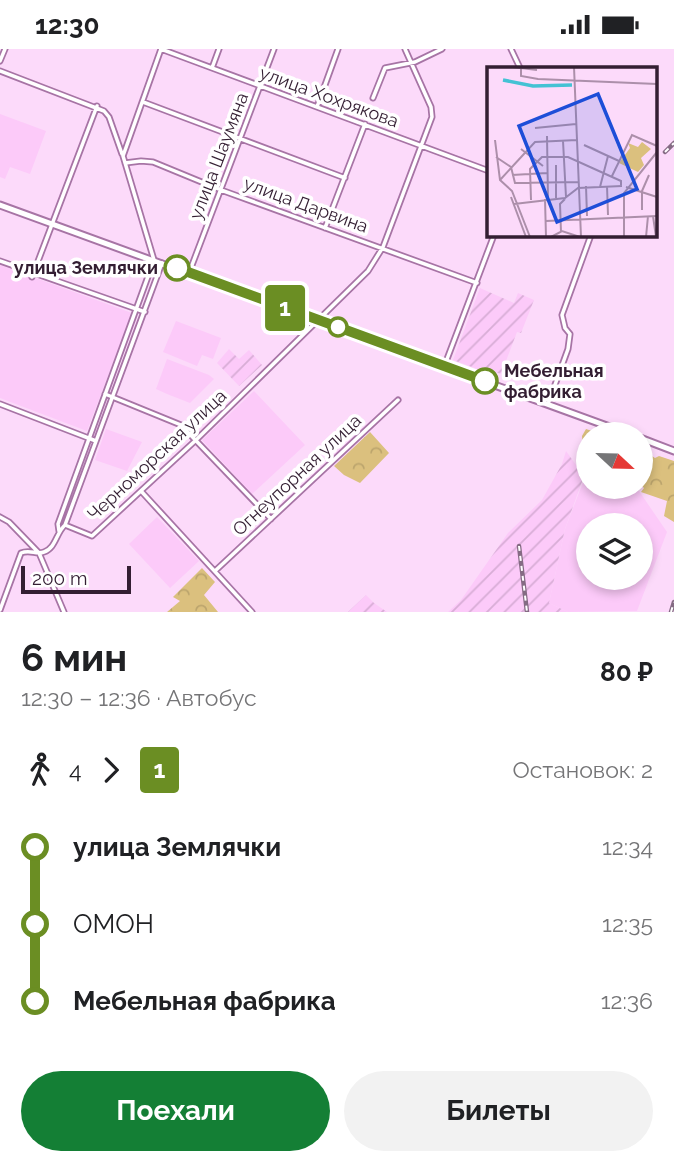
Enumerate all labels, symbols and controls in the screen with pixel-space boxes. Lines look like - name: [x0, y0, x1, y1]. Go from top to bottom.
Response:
- text: 12:30: [35, 10, 99, 40]
- street label: улица Хохрякова: [257, 62, 401, 131]
- inset map: [487, 67, 656, 236]
- street label: улица Шаумяна: [185, 89, 252, 222]
- street label: улица Дарвина: [241, 172, 371, 237]
- marker: улица Землячки: [164, 255, 190, 281]
- place label: улица Землячки: [14, 257, 158, 278]
- line badge: 1: [262, 285, 308, 331]
- text: 1: [279, 293, 291, 322]
- unlabelled marker: [328, 317, 348, 337]
- place label: Мебельная фабрика: [504, 360, 604, 402]
- marker: Мебельная фабрика: [472, 368, 498, 394]
- street label: Черноморская улица: [83, 385, 230, 524]
- street label: Огнеупорная улица: [228, 410, 365, 540]
- north arrow: [576, 422, 653, 499]
- map controls: [576, 422, 653, 590]
- button: layers: [576, 513, 653, 590]
- scale bar: [21, 563, 131, 595]
- text: 200 m: [32, 567, 87, 589]
- text: 6 мин: [21, 635, 127, 680]
- text: 80 ₽: [600, 657, 653, 687]
- text: 12:30 – 12:36 · Автобус: [21, 684, 257, 711]
- icon: walk: [21, 751, 59, 789]
- icon: forward: [92, 751, 130, 789]
- text: 1: [154, 755, 165, 784]
- text: 4: [69, 756, 82, 783]
- text: Остановок: 2: [512, 756, 653, 783]
- text: улица Землячки: [73, 832, 281, 862]
- text: 12:34: [602, 833, 653, 860]
- text: ОМОН: [73, 909, 154, 939]
- text: 12:35: [602, 910, 653, 937]
- text: Мебельная фабрика: [73, 986, 336, 1016]
- text: 12:36: [601, 987, 653, 1014]
- button: Поехали: [21, 1071, 330, 1151]
- button: Билеты: [344, 1071, 653, 1151]

